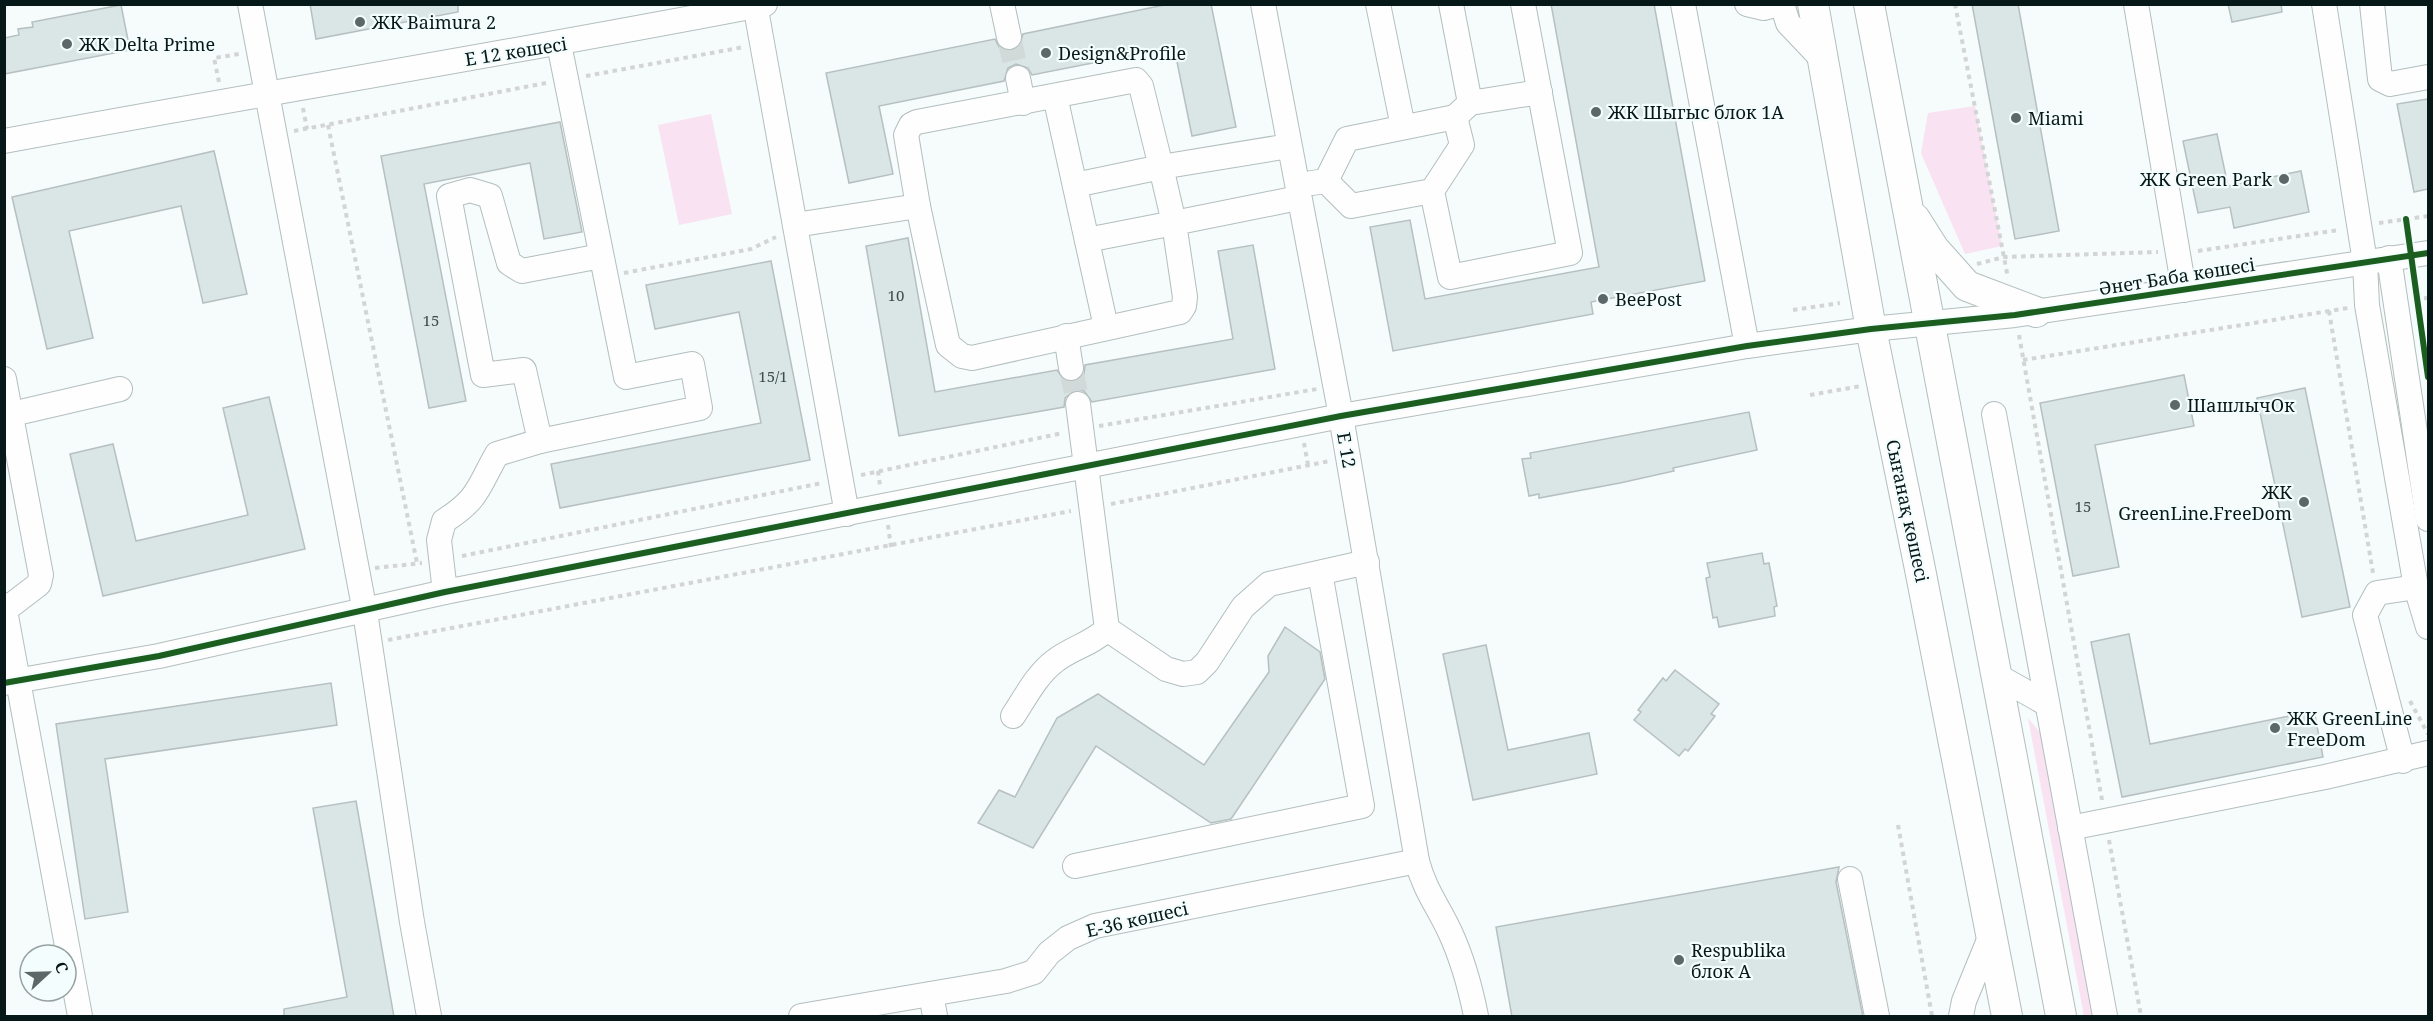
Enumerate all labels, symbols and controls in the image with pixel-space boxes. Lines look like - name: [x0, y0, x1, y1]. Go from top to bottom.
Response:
- place label: ЖК Baimura 2: [371, 10, 496, 34]
- marker: ЖК Baimura 2: [353, 15, 367, 29]
- street label: Е 12 көшесі: [463, 31, 569, 71]
- place label: ЖК Delta Prime: [78, 32, 215, 56]
- marker: ЖК Delta Prime: [60, 37, 74, 51]
- place label: Design&Profile: [1058, 41, 1186, 65]
- marker: Design&Profile: [1039, 46, 1053, 60]
- place label: ЖК Шыгыс блок 1А: [1607, 100, 1784, 124]
- marker: ЖК Шыгыс блок 1А: [1589, 105, 1603, 119]
- place label: Miami: [2028, 106, 2084, 130]
- marker: Miami: [2009, 111, 2023, 125]
- place label: ЖК Green Park: [2139, 167, 2272, 191]
- marker: ЖК Green Park: [2277, 172, 2291, 186]
- street label: Әнет Баба көшесі: [2097, 252, 2257, 300]
- house number: 10: [888, 285, 904, 305]
- place label: BeePost: [1615, 287, 1682, 311]
- marker: BeePost: [1596, 292, 1610, 306]
- house number: 15: [423, 310, 439, 330]
- house number: 15/1: [758, 366, 788, 386]
- place label: ШашлычОк: [2187, 393, 2295, 417]
- marker: ШашлычОк: [2168, 398, 2182, 412]
- street label: E 12: [1332, 430, 1362, 470]
- street label: Сығанақ көшесі: [1881, 437, 1935, 585]
- place label: ЖК GreenLine.FreeDom: [2118, 480, 2292, 525]
- marker: ЖК GreenLine.FreeDom: [2297, 495, 2311, 509]
- house number: 15: [2075, 496, 2091, 516]
- place label: ЖК GreenLine FreeDom: [2286, 706, 2412, 751]
- marker: ЖК GreenLine FreeDom: [2268, 721, 2282, 735]
- street label: Е-36 көшесі: [1083, 896, 1191, 942]
- place label: Respublika блок А: [1691, 938, 1786, 983]
- north arrow: [18, 943, 78, 1003]
- marker: Respublika блок А: [1672, 953, 1686, 967]
- text: С: [50, 958, 74, 976]

